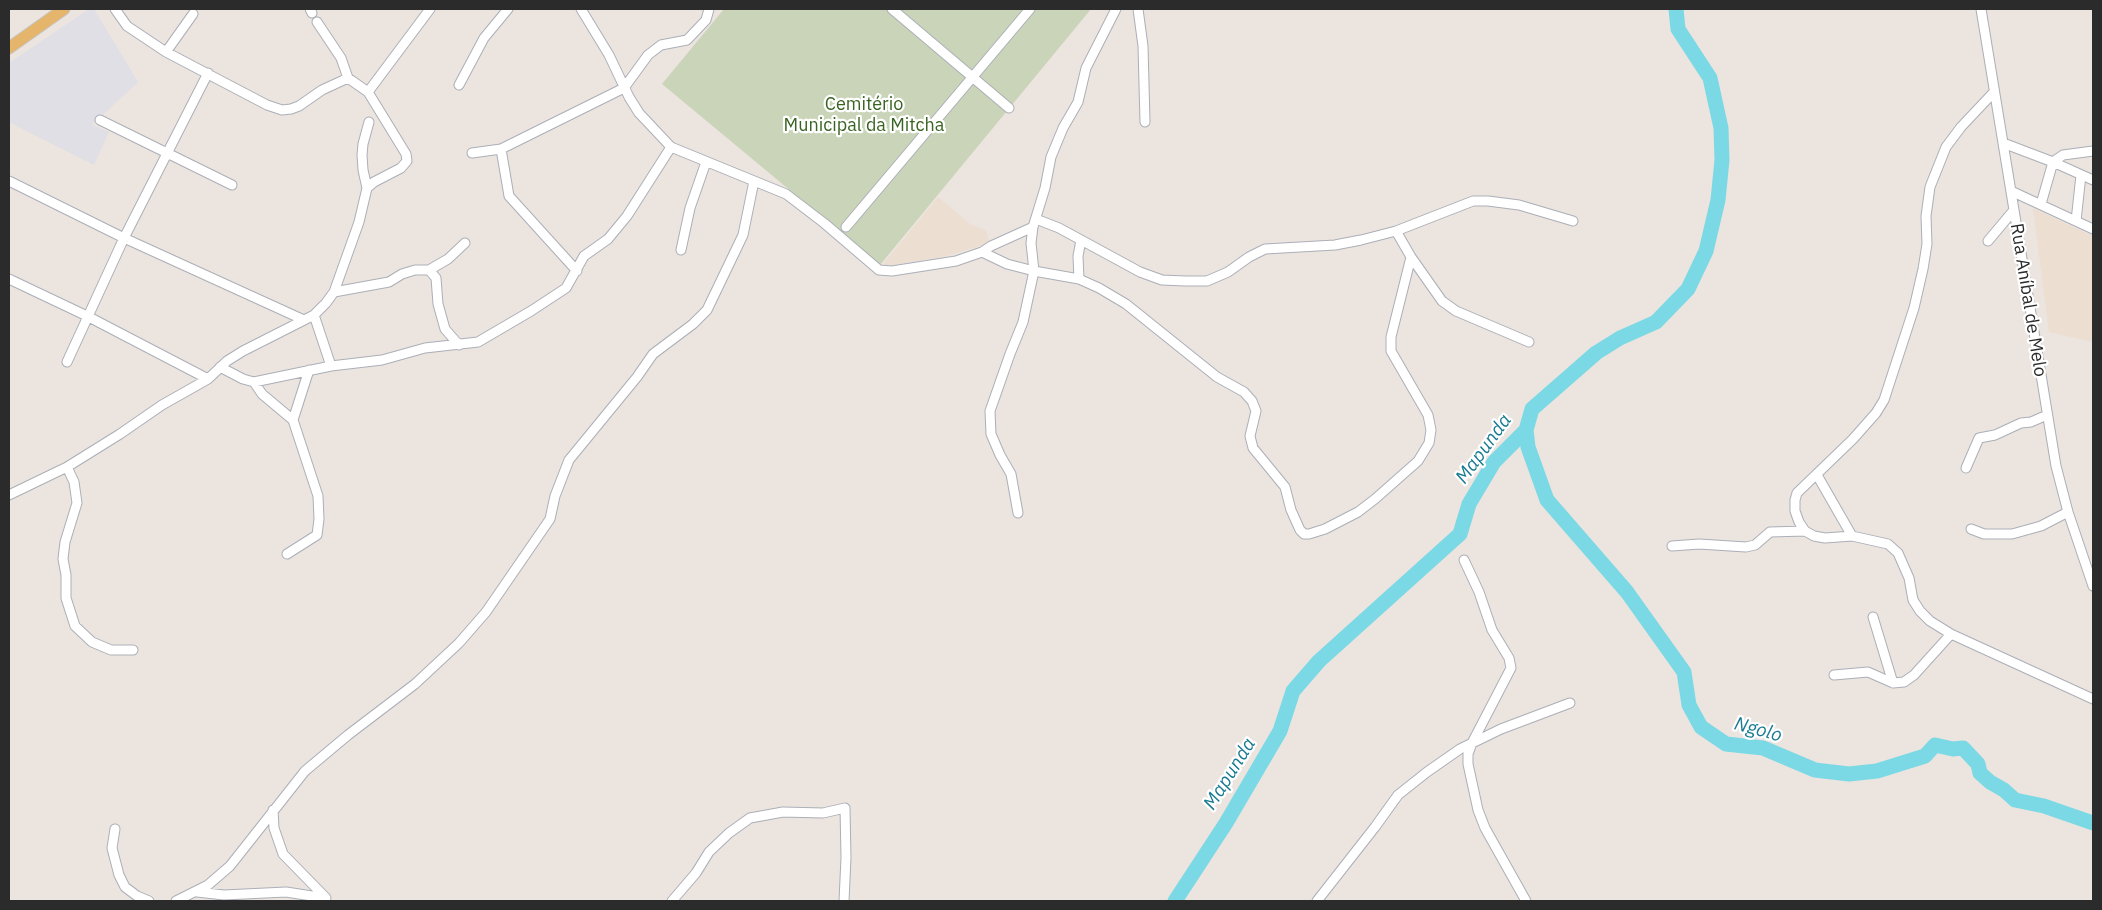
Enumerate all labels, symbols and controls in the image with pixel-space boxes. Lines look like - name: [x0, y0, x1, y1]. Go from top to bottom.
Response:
- park label: Cemitério Municipal da Mitcha: [784, 94, 944, 136]
- street label: Rua Aníbal de Melo: [2005, 222, 2051, 378]
- water label: Mapunda: [1451, 410, 1517, 488]
- water label: Ngolo: [1732, 713, 1784, 747]
- water label: Mapunda: [1199, 734, 1261, 814]

